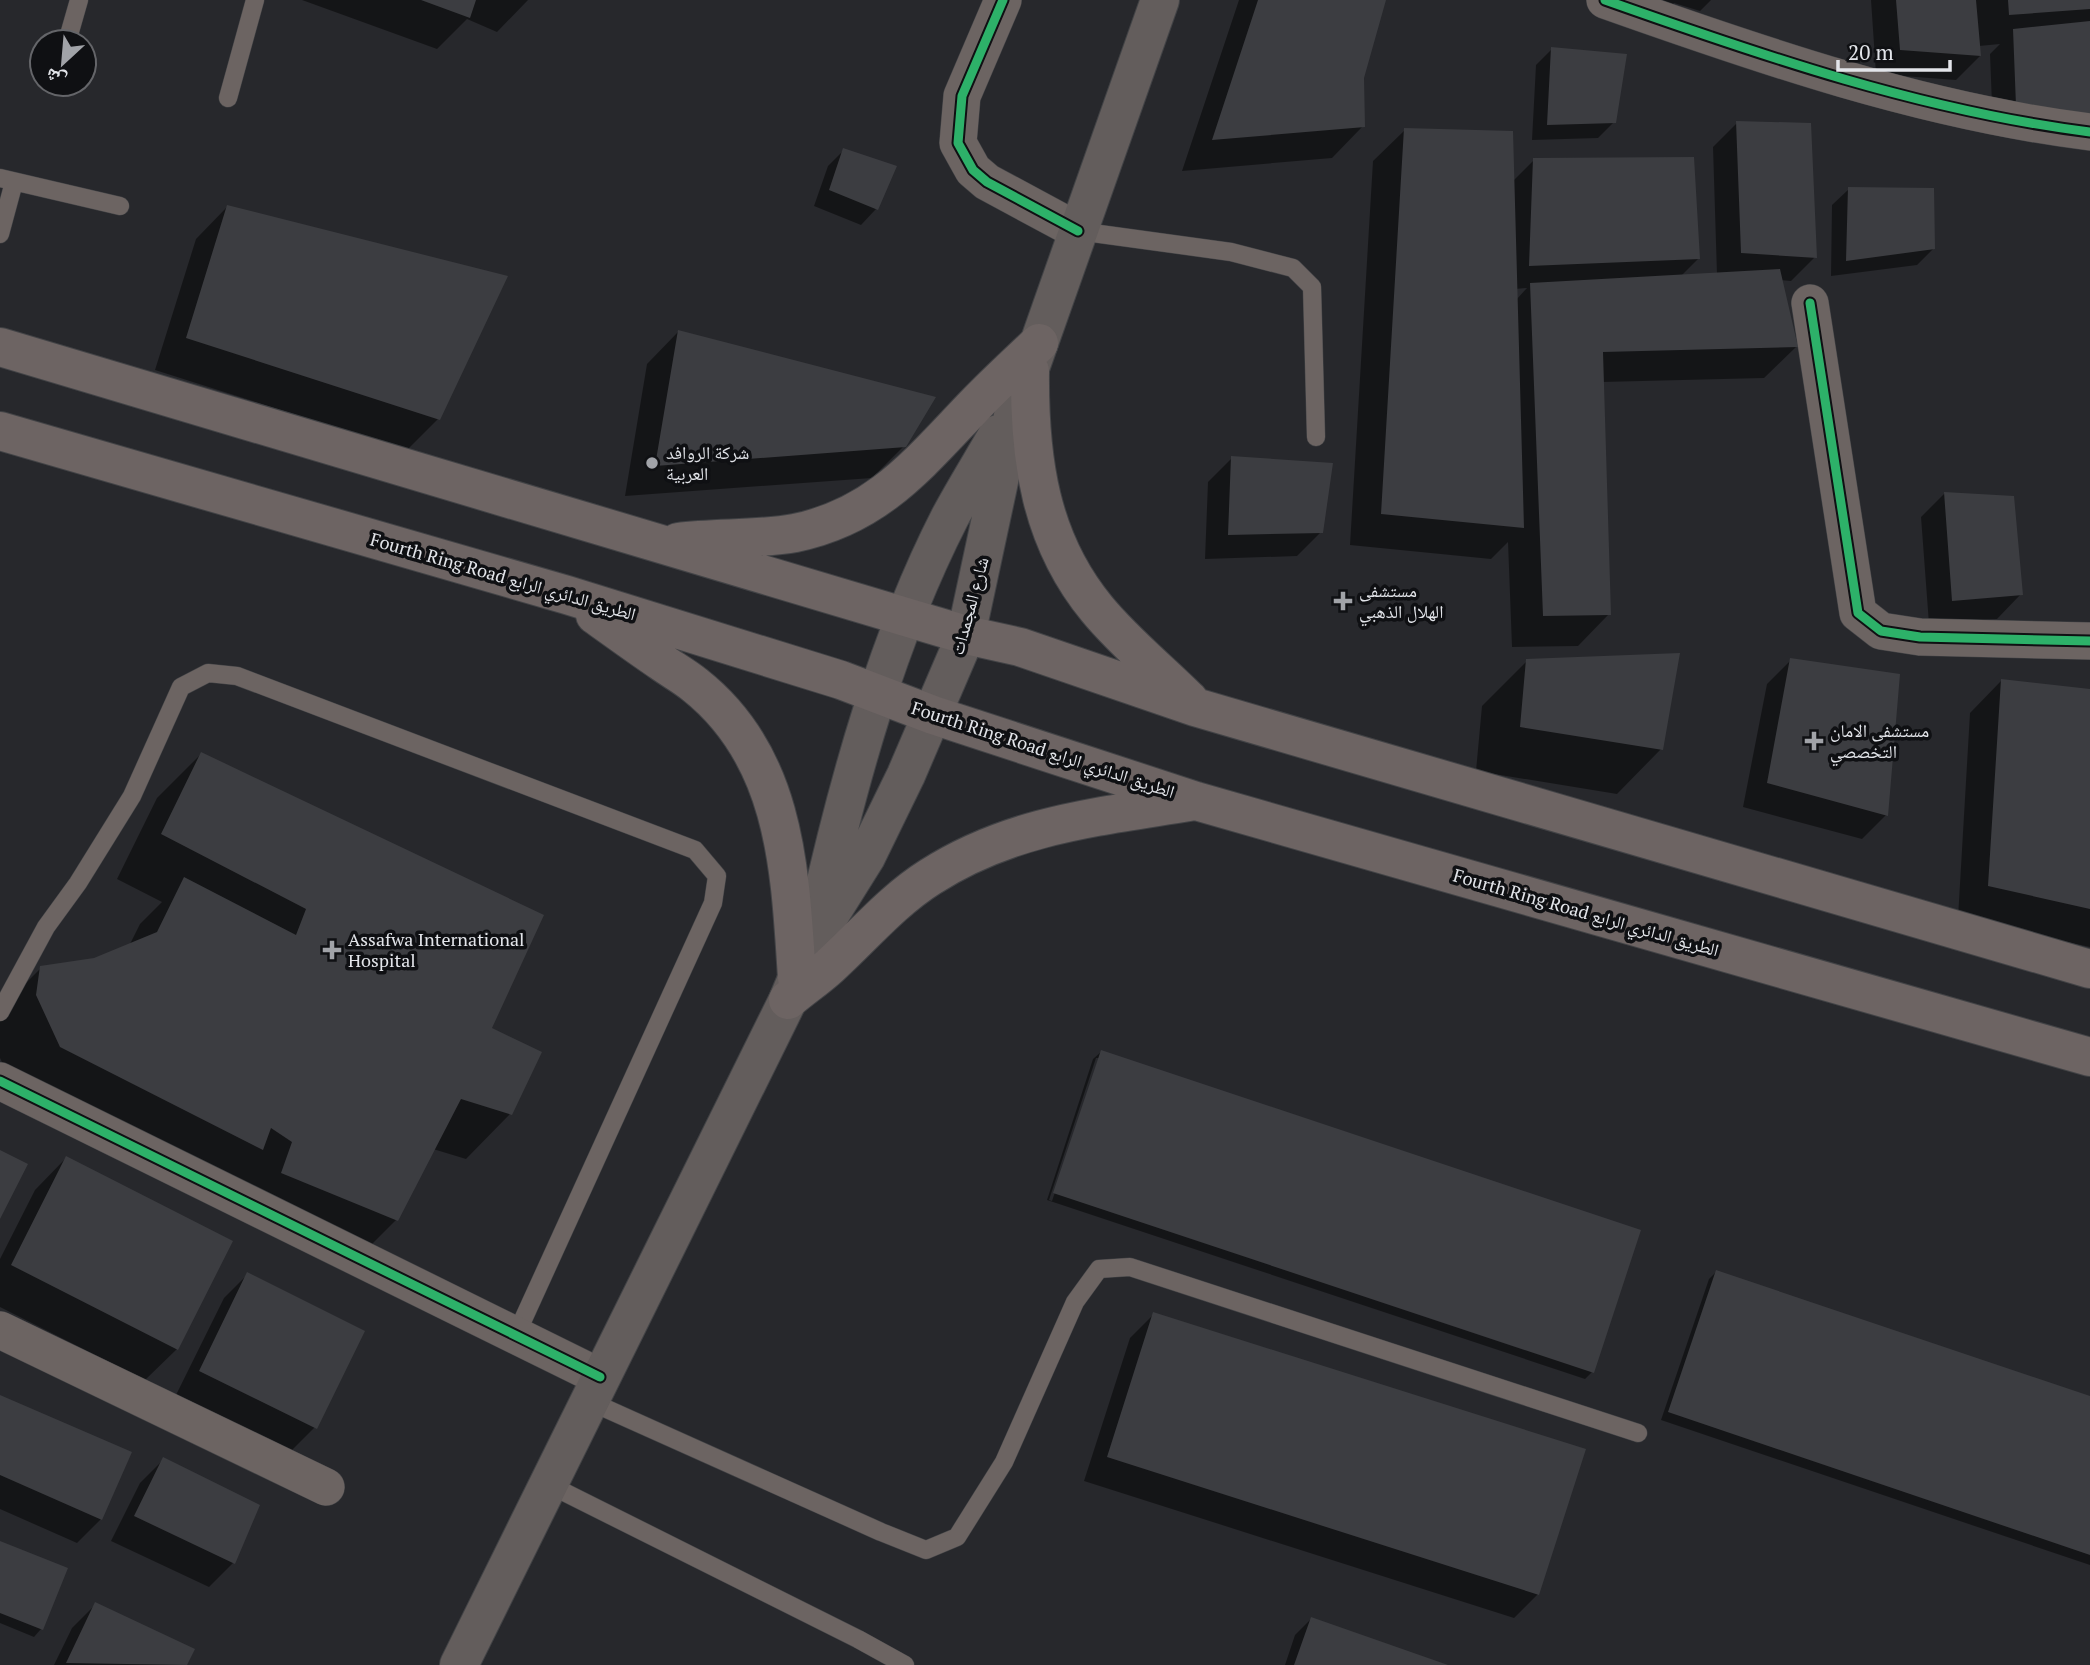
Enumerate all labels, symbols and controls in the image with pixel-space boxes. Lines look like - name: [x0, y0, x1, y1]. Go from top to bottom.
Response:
- north arrow: [28, 28, 98, 98]
- scale bar: [1838, 28, 1950, 72]
- text: 20 m: [1848, 38, 1894, 66]
- text: ش: [41, 63, 70, 94]
- place label: شركة الروافد العربية: [666, 440, 749, 485]
- marker: شركة الروافد العربية: [644, 455, 660, 471]
- street label: Fourth Ring Road الطريق الدائري الرابع: [367, 527, 639, 629]
- street label: شارع المجمدات: [944, 554, 994, 657]
- place label: مستشفى الهلال الذهبي: [1359, 578, 1443, 627]
- marker: مستشفى الهلال الذهبي: [1333, 591, 1353, 611]
- street label: Fourth Ring Road الطريق الدائري الرابع: [908, 695, 1178, 806]
- place label: مستشفى الامان التخصصي: [1830, 718, 1929, 767]
- marker: مستشفى الامان التخصصي: [1804, 731, 1824, 751]
- street label: Fourth Ring Road الطريق الدائري الرابع: [1450, 863, 1722, 965]
- place label: Assafwa International Hospital: [348, 927, 524, 972]
- marker: Assafwa International Hospital: [322, 940, 342, 960]

